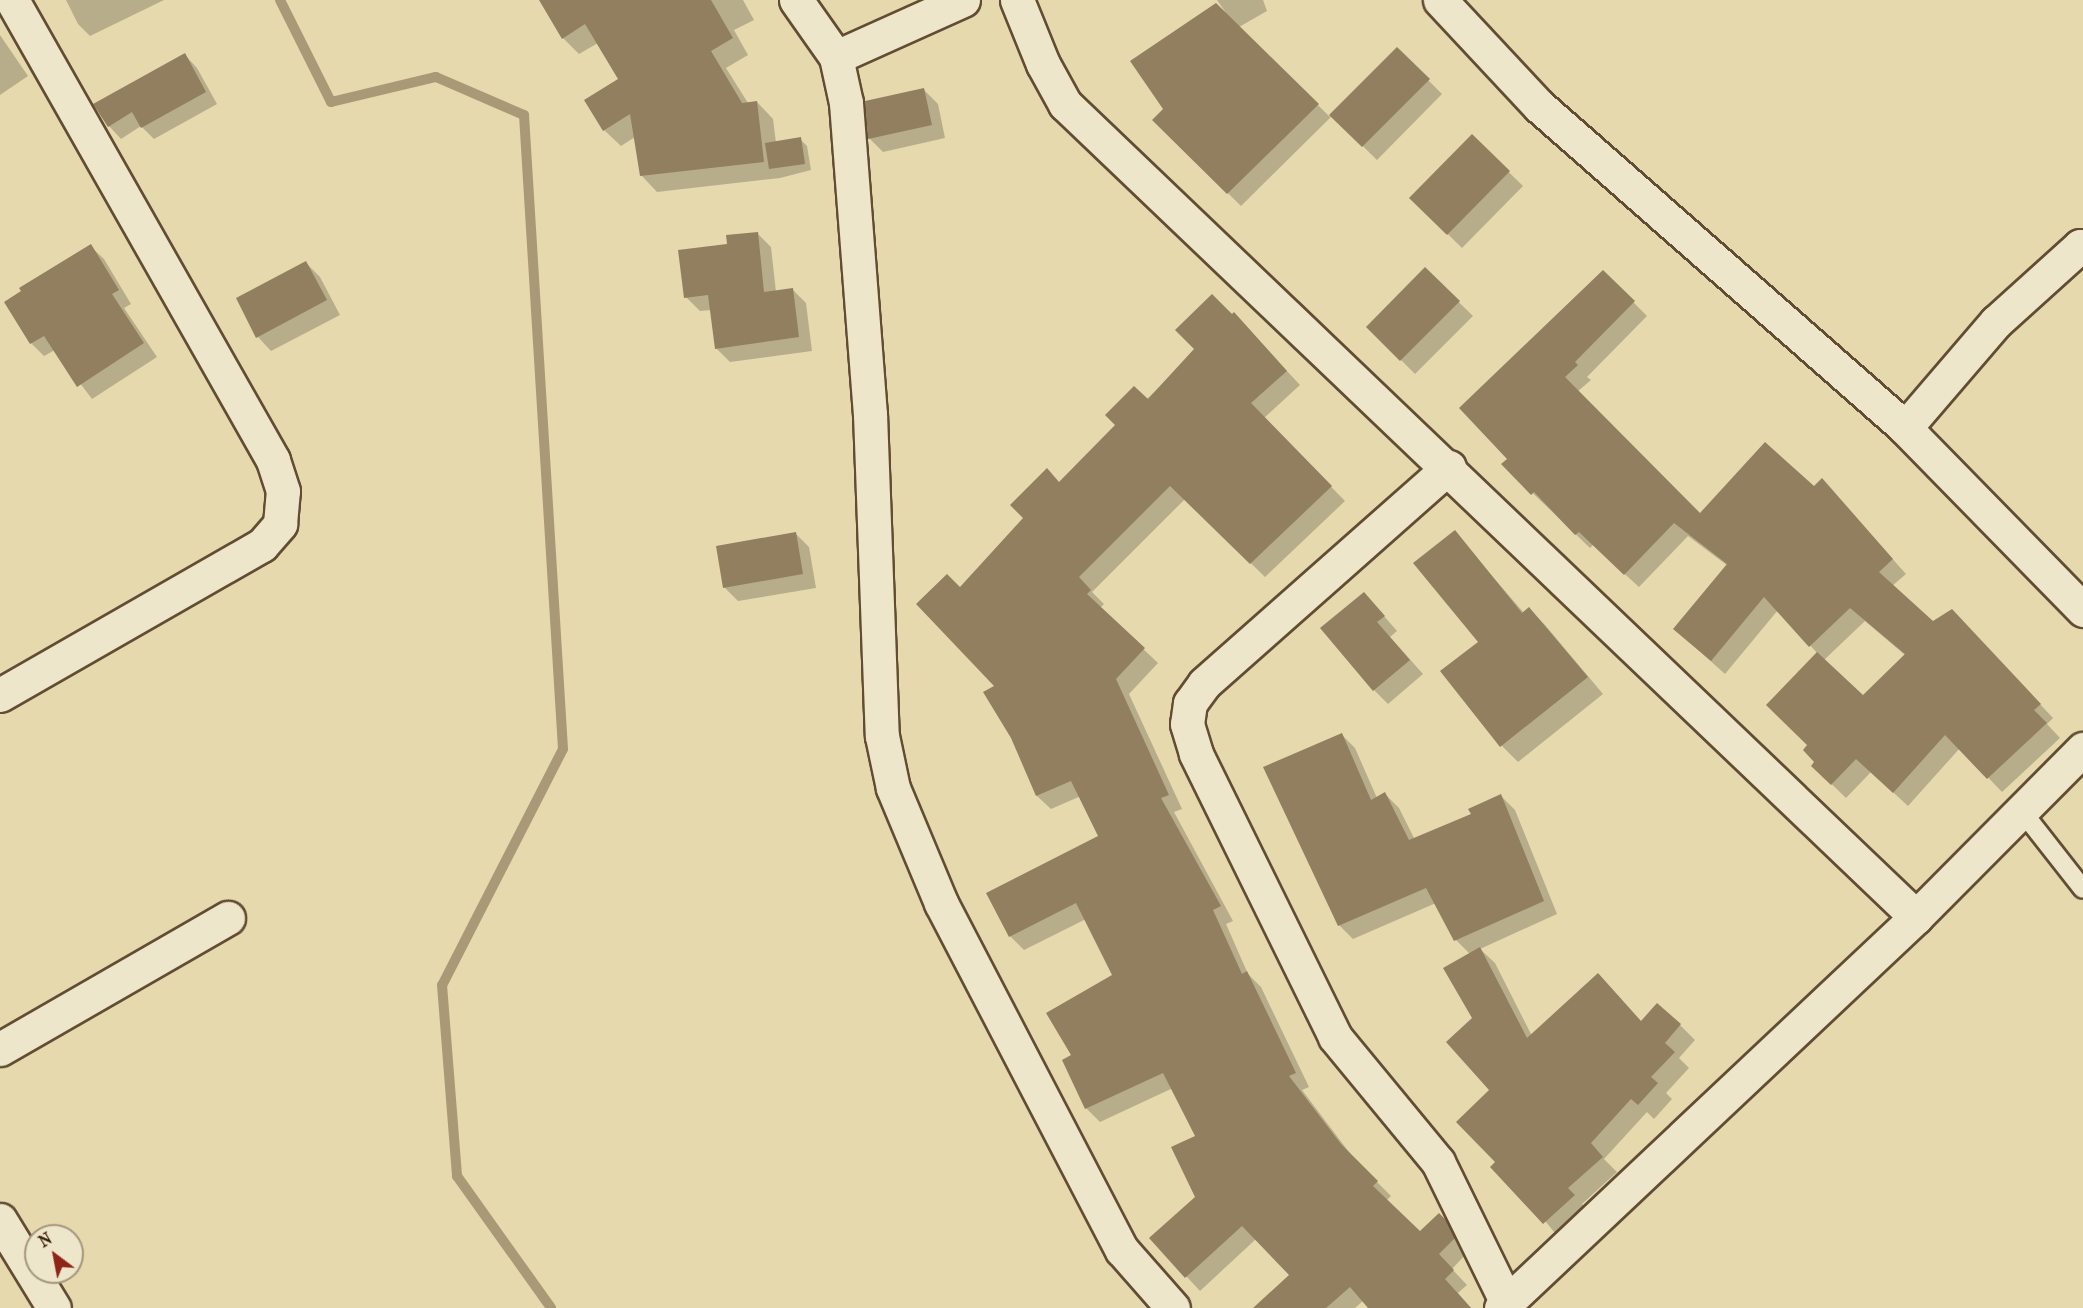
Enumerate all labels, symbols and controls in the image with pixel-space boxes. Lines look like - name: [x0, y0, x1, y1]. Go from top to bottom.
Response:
- north arrow: [24, 1224, 84, 1284]
- text: N: [35, 1229, 55, 1251]

